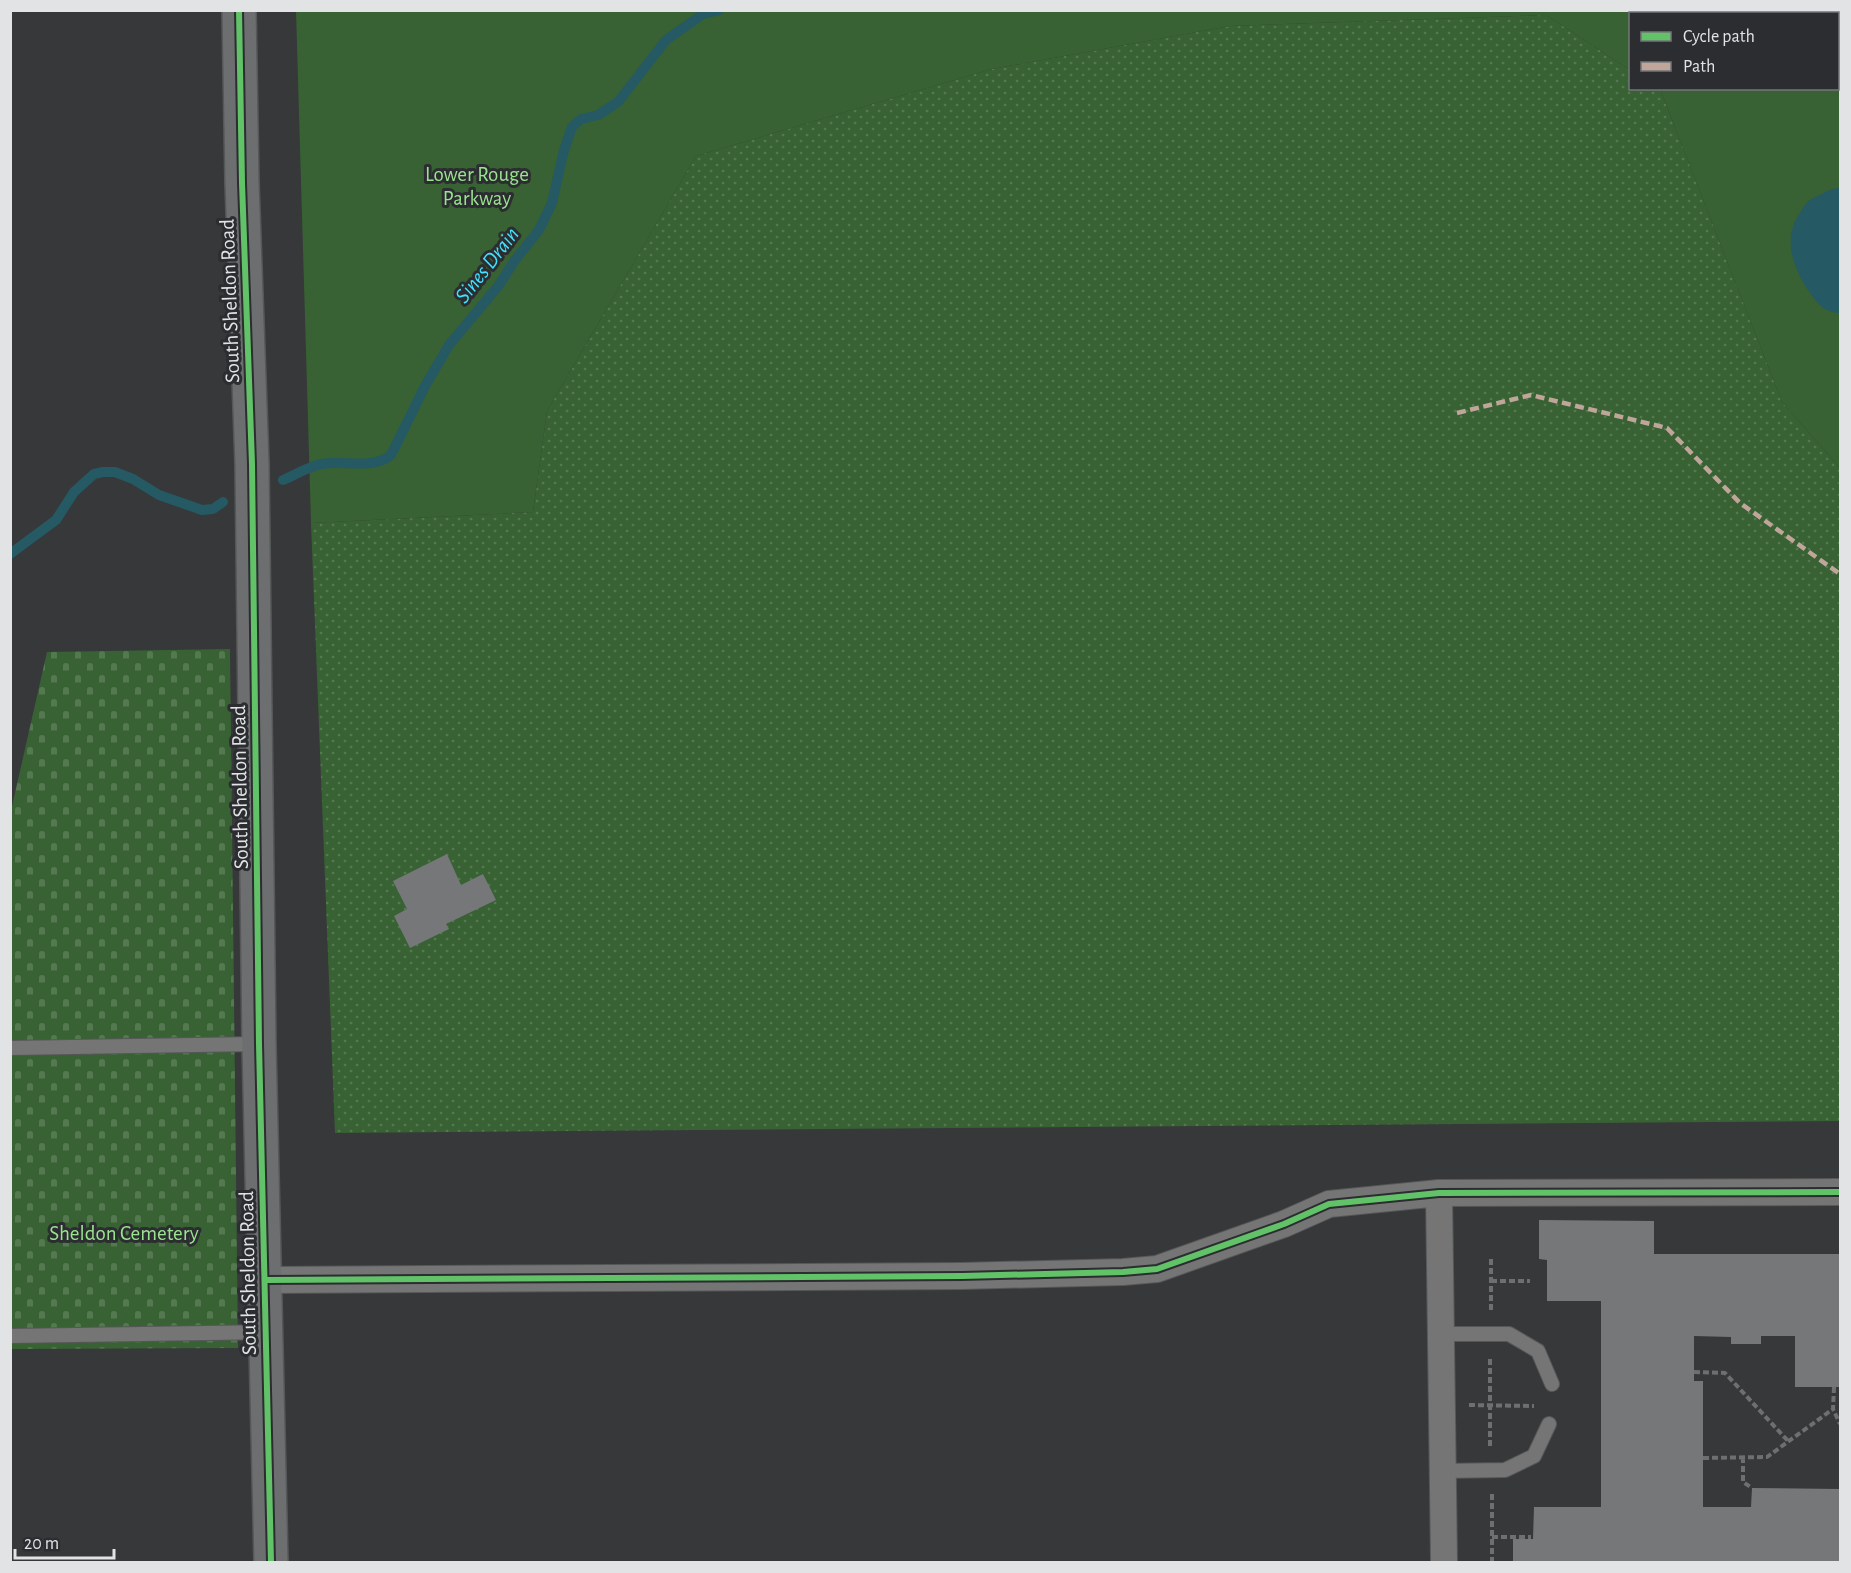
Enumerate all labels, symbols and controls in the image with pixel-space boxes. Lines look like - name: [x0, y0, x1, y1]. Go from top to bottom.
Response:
- legend: [1629, 12, 1839, 90]
- text: Cycle path: [1683, 28, 1755, 46]
- text: Path: [1683, 58, 1715, 76]
- park label: Lower Rouge Parkway: [425, 164, 529, 209]
- street label: South Sheldon Road: [217, 218, 243, 383]
- water label: Sines Drain: [451, 223, 523, 307]
- street label: South Sheldon Road: [228, 705, 252, 869]
- street label: South Sheldon Road: [236, 1191, 260, 1355]
- park label: Sheldon Cemetery: [49, 1223, 199, 1244]
- scale bar: [15, 1522, 114, 1560]
- text: 20 m: [24, 1535, 59, 1553]

